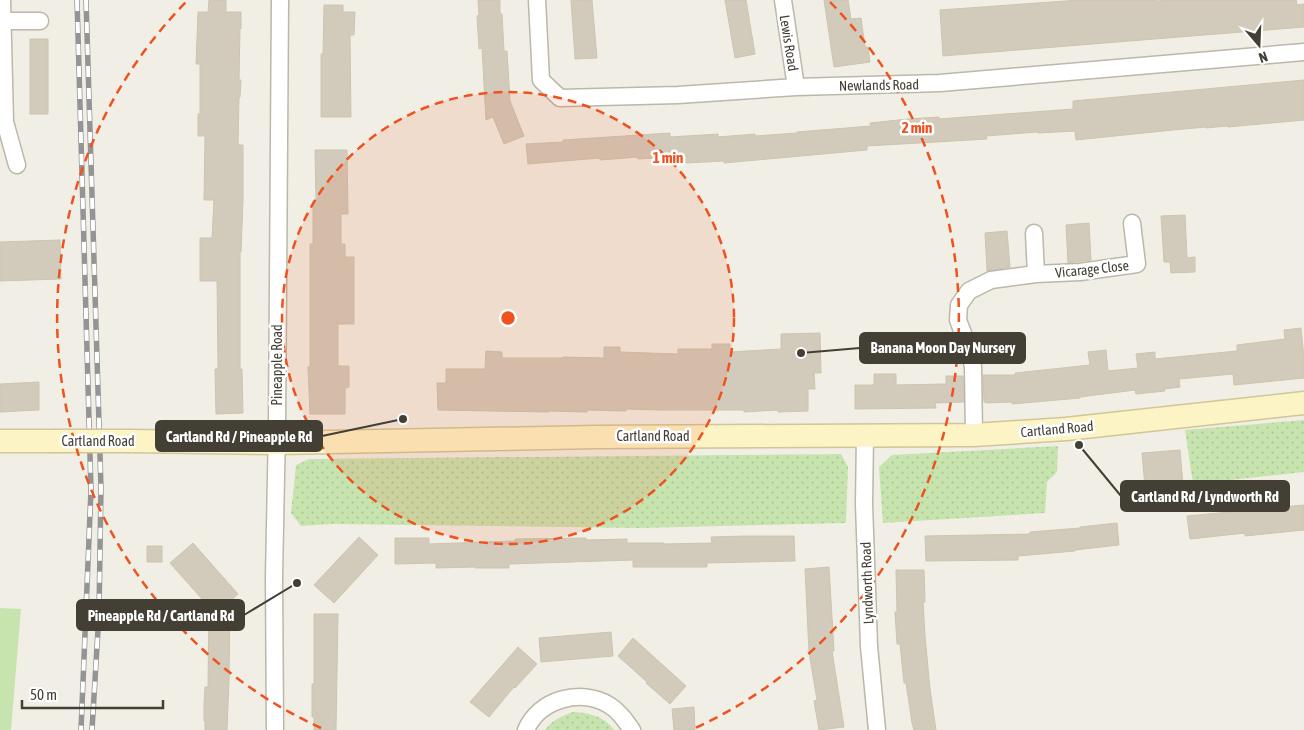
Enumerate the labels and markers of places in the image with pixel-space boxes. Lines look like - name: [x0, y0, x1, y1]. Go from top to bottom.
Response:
- centre of rings: [499, 309, 517, 327]
- callout: Banana Moon Day Nursery: [860, 333, 1025, 363]
- callout: Cartland Rd / Pineapple Rd: [156, 421, 322, 451]
- callout: Cartland Rd / Lyndworth Rd: [1121, 481, 1289, 511]
- callout: Pineapple Rd / Cartland Rd: [77, 600, 244, 630]

